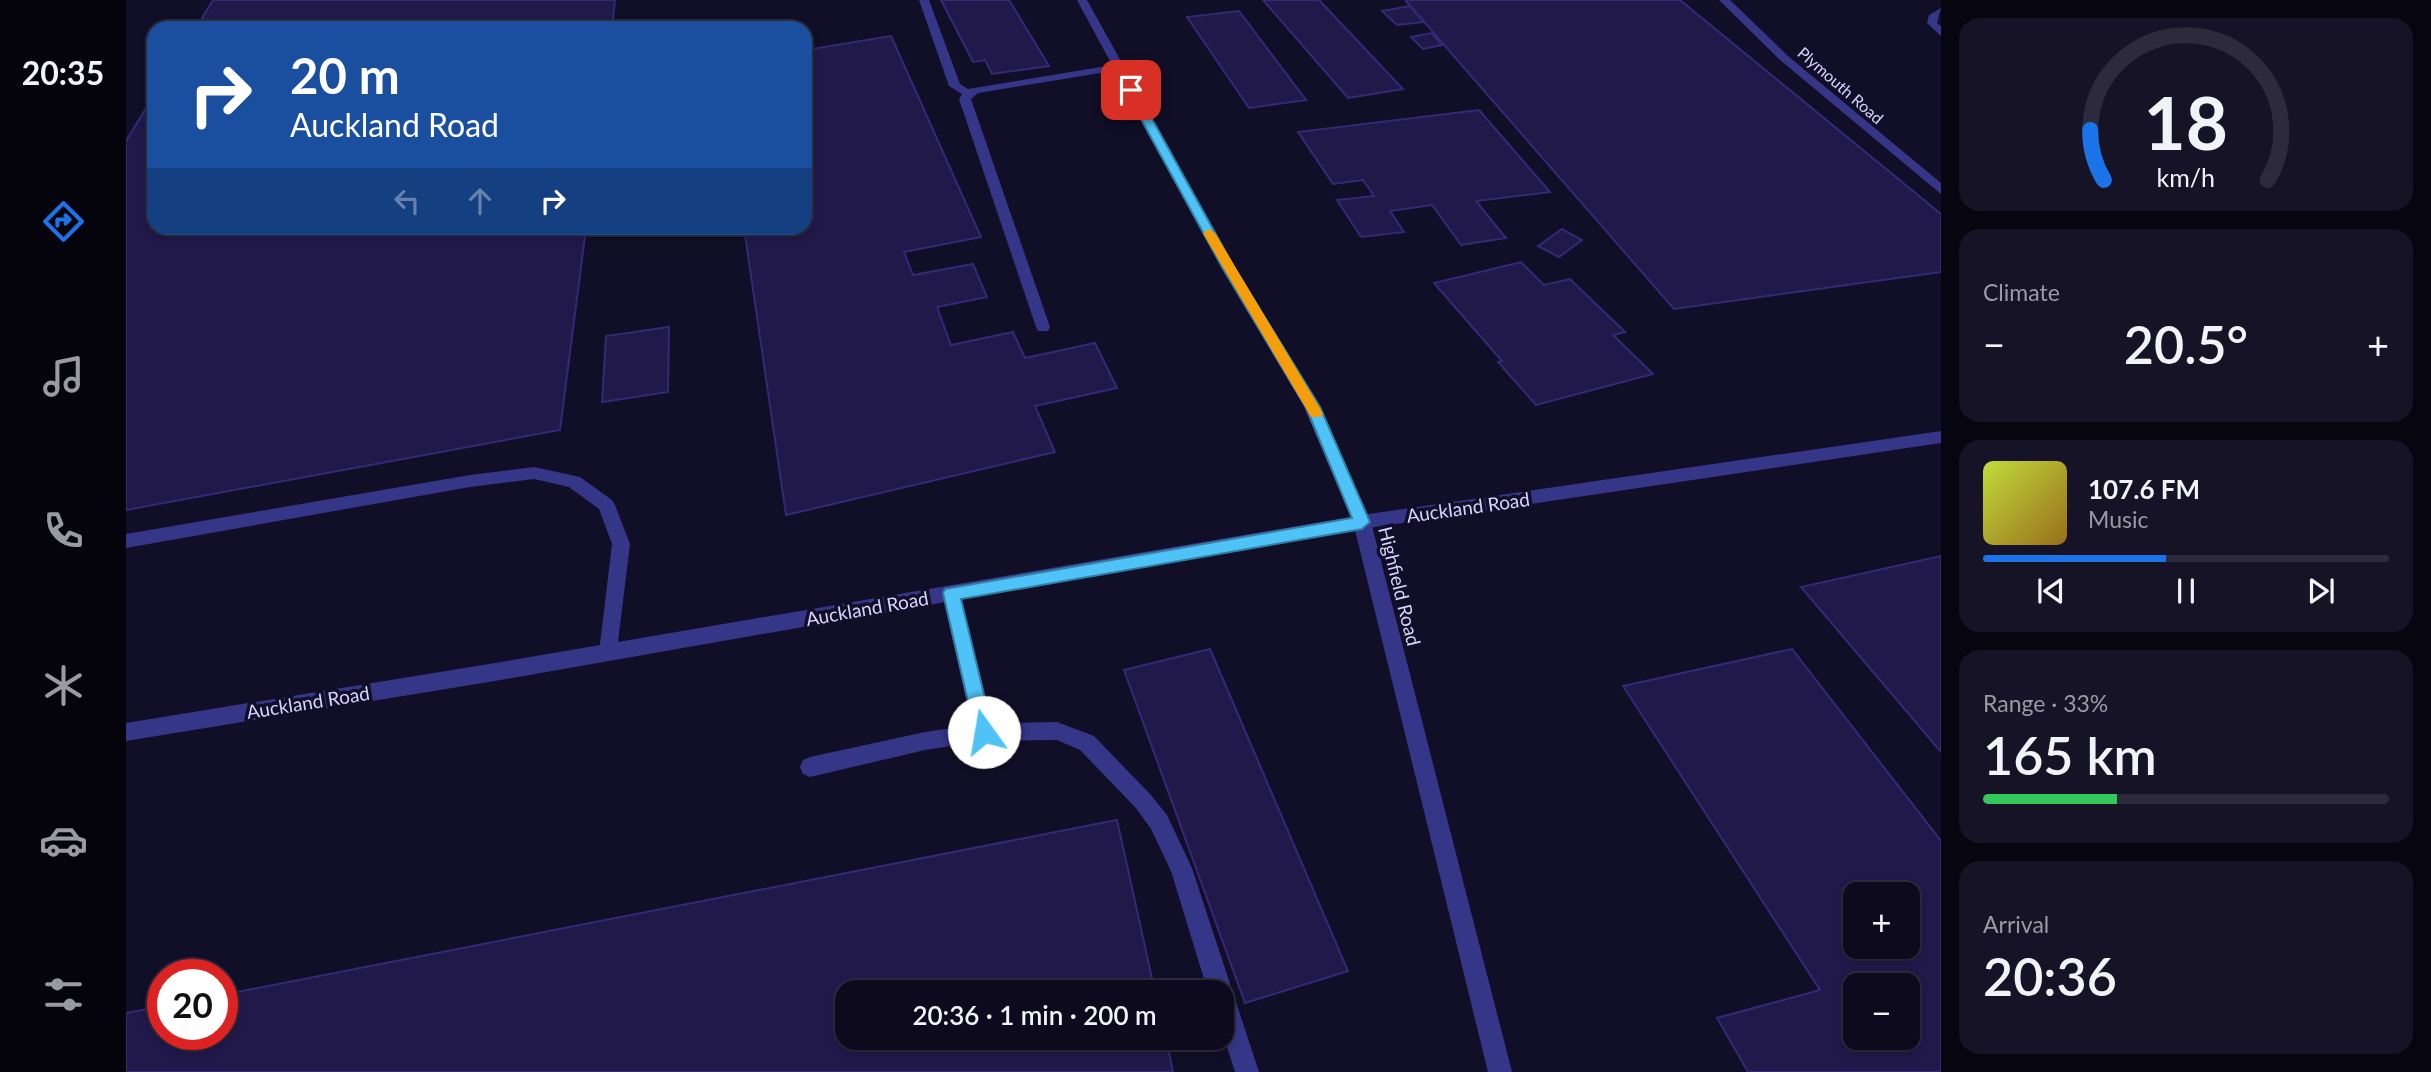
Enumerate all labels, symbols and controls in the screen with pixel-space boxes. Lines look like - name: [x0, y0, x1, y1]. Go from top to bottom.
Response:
- street label: Plymouth Road: [1794, 43, 1888, 127]
- text: 20 m: [290, 46, 400, 104]
- icon: right: [175, 49, 266, 140]
- text: 20:35: [22, 53, 104, 92]
- pin: [1101, 60, 1161, 120]
- icon: arrive: [1112, 71, 1150, 109]
- text: 18: [2144, 79, 2228, 167]
- text: Auckland Road: [290, 105, 499, 144]
- text: km/h: [2157, 162, 2215, 192]
- icon: left: [388, 182, 426, 220]
- icon: ahead: [461, 182, 499, 220]
- icon: right: [534, 182, 572, 220]
- icon: directions: [39, 197, 88, 246]
- text: Climate: [1983, 278, 2060, 306]
- text: 20.5°: [2124, 313, 2248, 375]
- text: −: [1983, 321, 2005, 367]
- text: +: [2367, 321, 2389, 367]
- icon: music: [39, 352, 88, 401]
- text: 107.6 FM: [2088, 473, 2200, 505]
- street label: Auckland Road: [1405, 487, 1531, 527]
- text: Music: [2088, 505, 2148, 533]
- icon: phone: [39, 506, 88, 555]
- street label: Highfield Road: [1374, 524, 1426, 648]
- icon: previous: [2032, 572, 2070, 610]
- icon: pause: [2167, 572, 2205, 610]
- icon: next: [2302, 572, 2340, 610]
- street label: Auckland Road: [804, 586, 930, 630]
- icon: climate: [39, 661, 88, 710]
- street label: Auckland Road: [245, 681, 371, 723]
- text: Range · 33%: [1983, 689, 2108, 717]
- position arrow: [947, 695, 1021, 769]
- text: 165 km: [1983, 724, 2157, 786]
- icon: car: [39, 816, 88, 865]
- map controls: [1843, 882, 1920, 1050]
- button: +: [1843, 882, 1920, 959]
- text: Arrival: [1983, 910, 2049, 938]
- text: 20:36: [1983, 945, 2117, 1007]
- speed limit sign: 20: [147, 959, 238, 1050]
- icon: filters: [39, 970, 88, 1019]
- button: −: [1843, 973, 1920, 1050]
- text: 20:36 · 1 min · 200 m: [912, 999, 1157, 1031]

